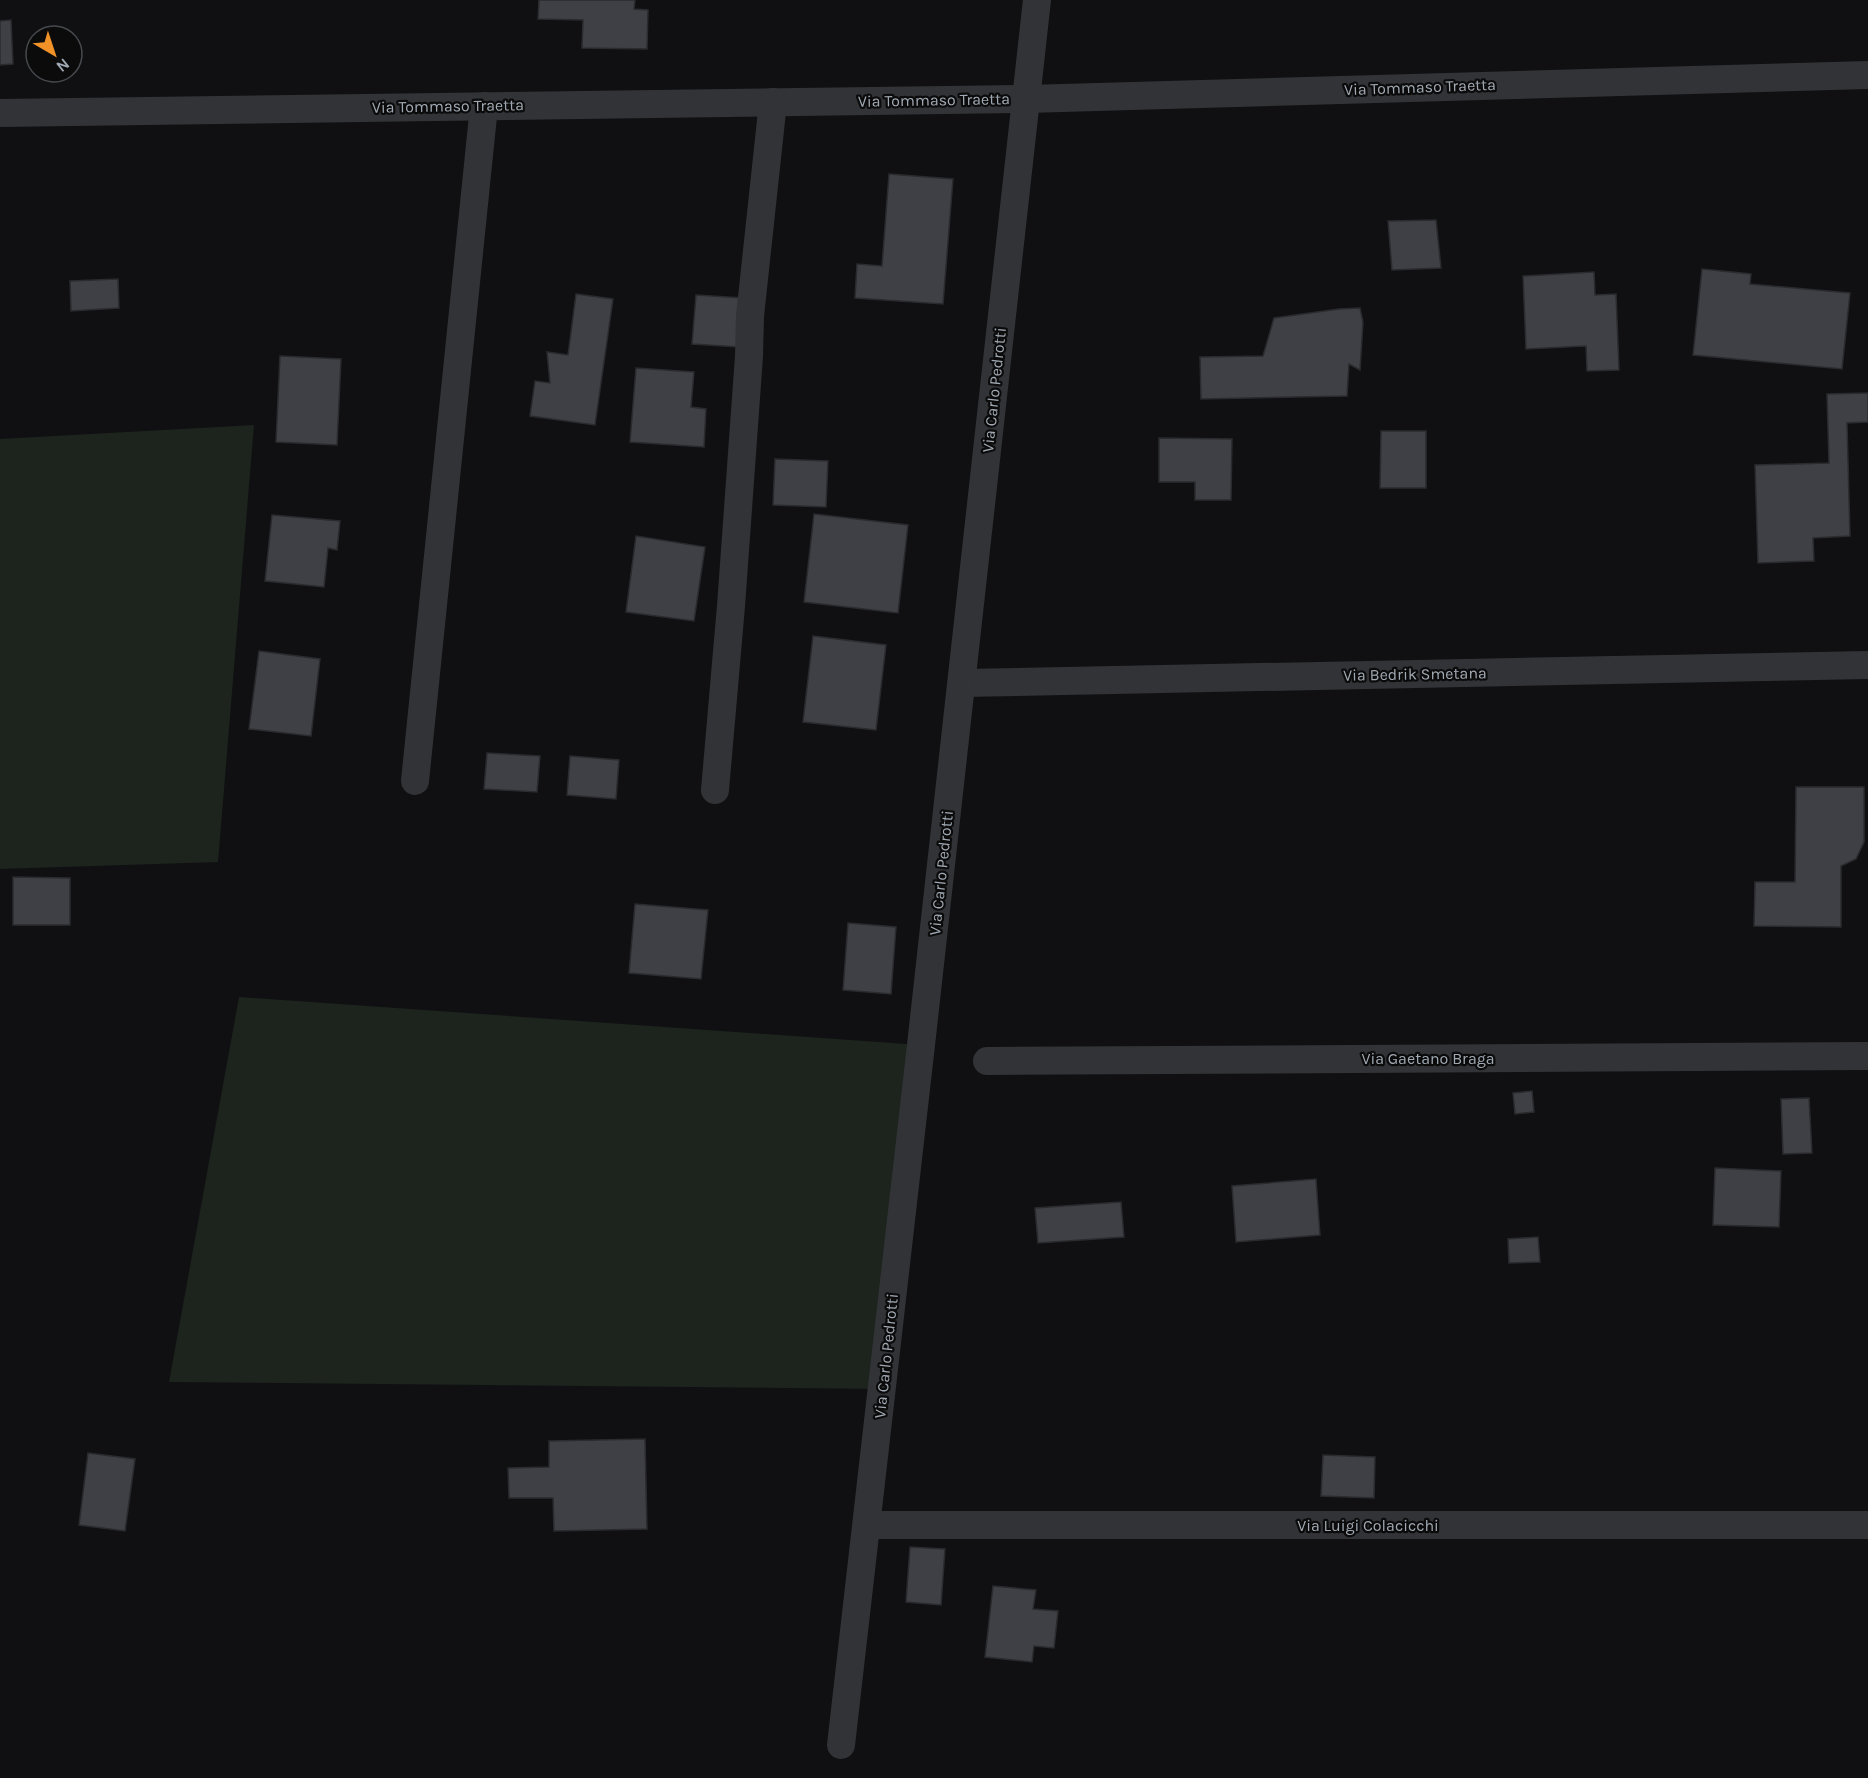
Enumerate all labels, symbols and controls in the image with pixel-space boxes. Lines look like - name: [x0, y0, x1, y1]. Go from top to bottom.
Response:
- north arrow: [24, 24, 84, 84]
- text: N: [53, 54, 74, 76]
- street label: Via Tommaso Traetta: [1344, 75, 1496, 99]
- street label: Via Tommaso Traetta: [858, 89, 1010, 111]
- street label: Via Tommaso Traetta: [372, 95, 524, 117]
- street label: Via Carlo Pedrotti: [978, 327, 1010, 453]
- street label: Via Bedrik Smetana: [1343, 663, 1487, 685]
- street label: Via Carlo Pedrotti: [925, 810, 957, 936]
- street label: Via Gaetano Braga: [1361, 1049, 1495, 1068]
- street label: Via Carlo Pedrotti: [870, 1293, 902, 1419]
- street label: Via Luigi Colacicchi: [1297, 1516, 1439, 1535]

